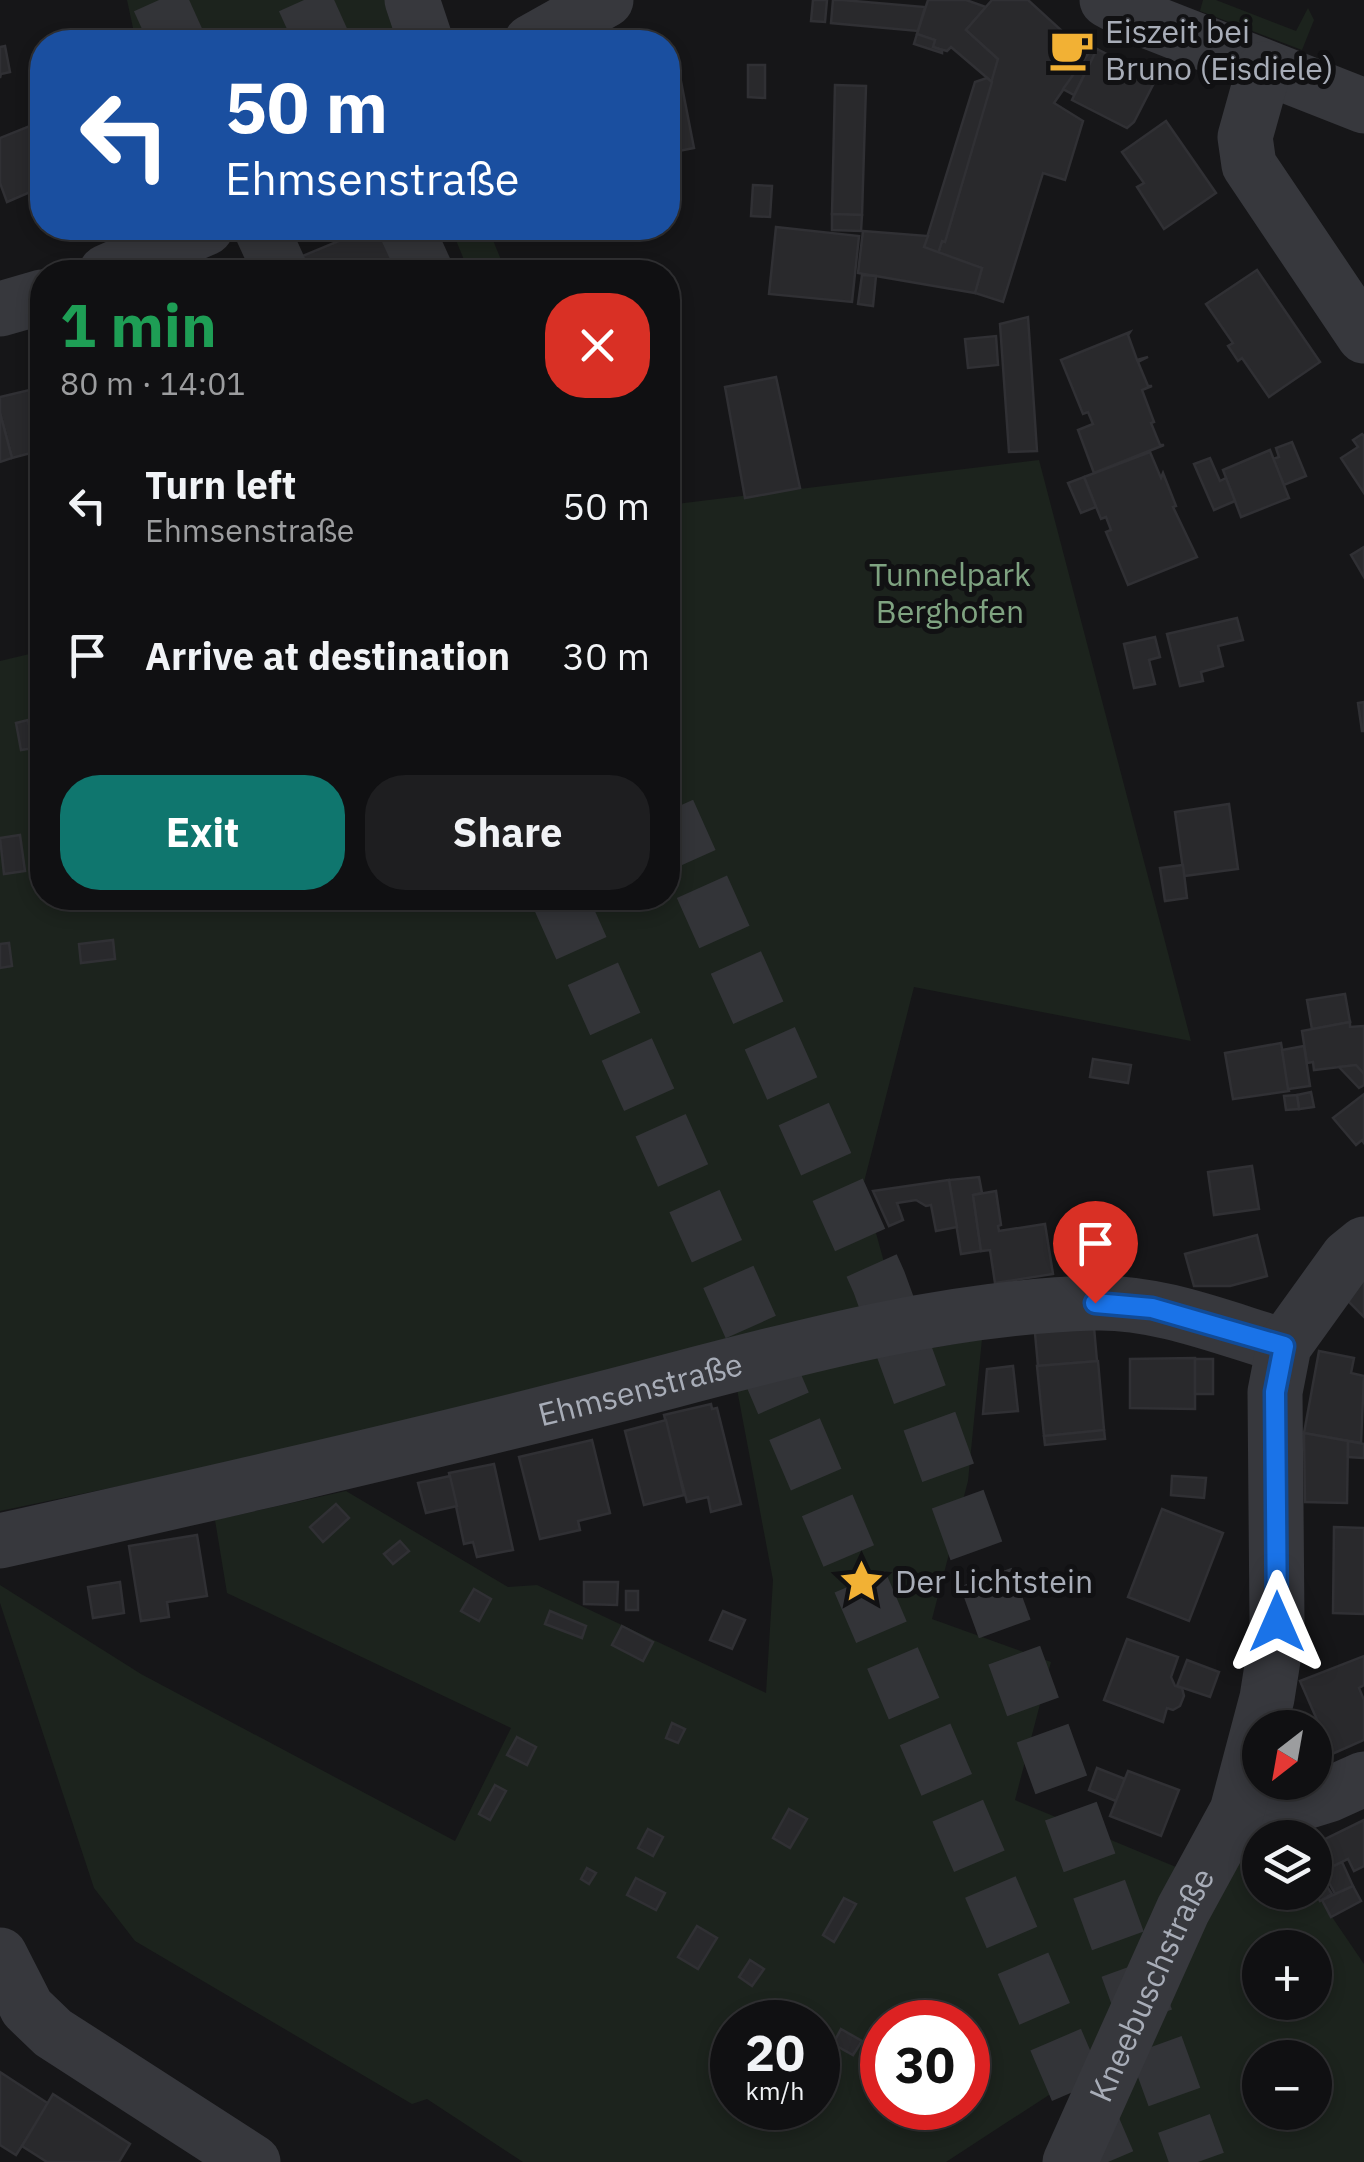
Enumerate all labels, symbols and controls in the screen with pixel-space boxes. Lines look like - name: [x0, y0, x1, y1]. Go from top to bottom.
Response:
- place label: Eiszeit bei Bruno (Eisdiele): [1105, 10, 1334, 89]
- cafe icon: Eiszeit bei Bruno (Eisdiele): [1048, 25, 1096, 73]
- text: 50 m: [225, 61, 388, 152]
- icon: left: [60, 70, 190, 200]
- text: Ehmsenstraße: [225, 149, 520, 207]
- text: 1 min: [60, 285, 217, 364]
- button: close: [545, 293, 650, 398]
- text: 80 m · 14:01: [60, 362, 246, 404]
- text: Turn left: [145, 460, 296, 509]
- icon: left: [60, 478, 115, 533]
- text: 50 m: [562, 481, 650, 530]
- text: Ehmsenstraße: [145, 509, 354, 551]
- park label: Tunnelpark Berghofen: [869, 553, 1031, 632]
- icon: arrive: [60, 628, 115, 683]
- text: Arrive at destination: [145, 631, 510, 680]
- text: 30 m: [562, 631, 650, 680]
- button: Exit: [60, 775, 345, 890]
- button: Share: [365, 775, 650, 890]
- pin: [1053, 1201, 1138, 1304]
- icon: arrive: [1068, 1216, 1123, 1271]
- street label: Ehmsenstraße: [534, 1342, 747, 1435]
- place icon: Der Lichtstein: [838, 1557, 886, 1605]
- place label: Der Lichtstein: [895, 1560, 1093, 1602]
- position arrow: [1225, 1570, 1329, 1674]
- north arrow: [1242, 1710, 1332, 1800]
- map controls: [1242, 1710, 1332, 2130]
- button: layers: [1242, 1820, 1332, 1910]
- street label: Kneebuschstraße: [1079, 1860, 1223, 2108]
- button: +: [1242, 1930, 1332, 2020]
- speed limit sign: 30: [860, 2000, 990, 2130]
- text: 20: [745, 2020, 805, 2085]
- button: −: [1242, 2040, 1332, 2130]
- text: km/h: [746, 2074, 804, 2107]

